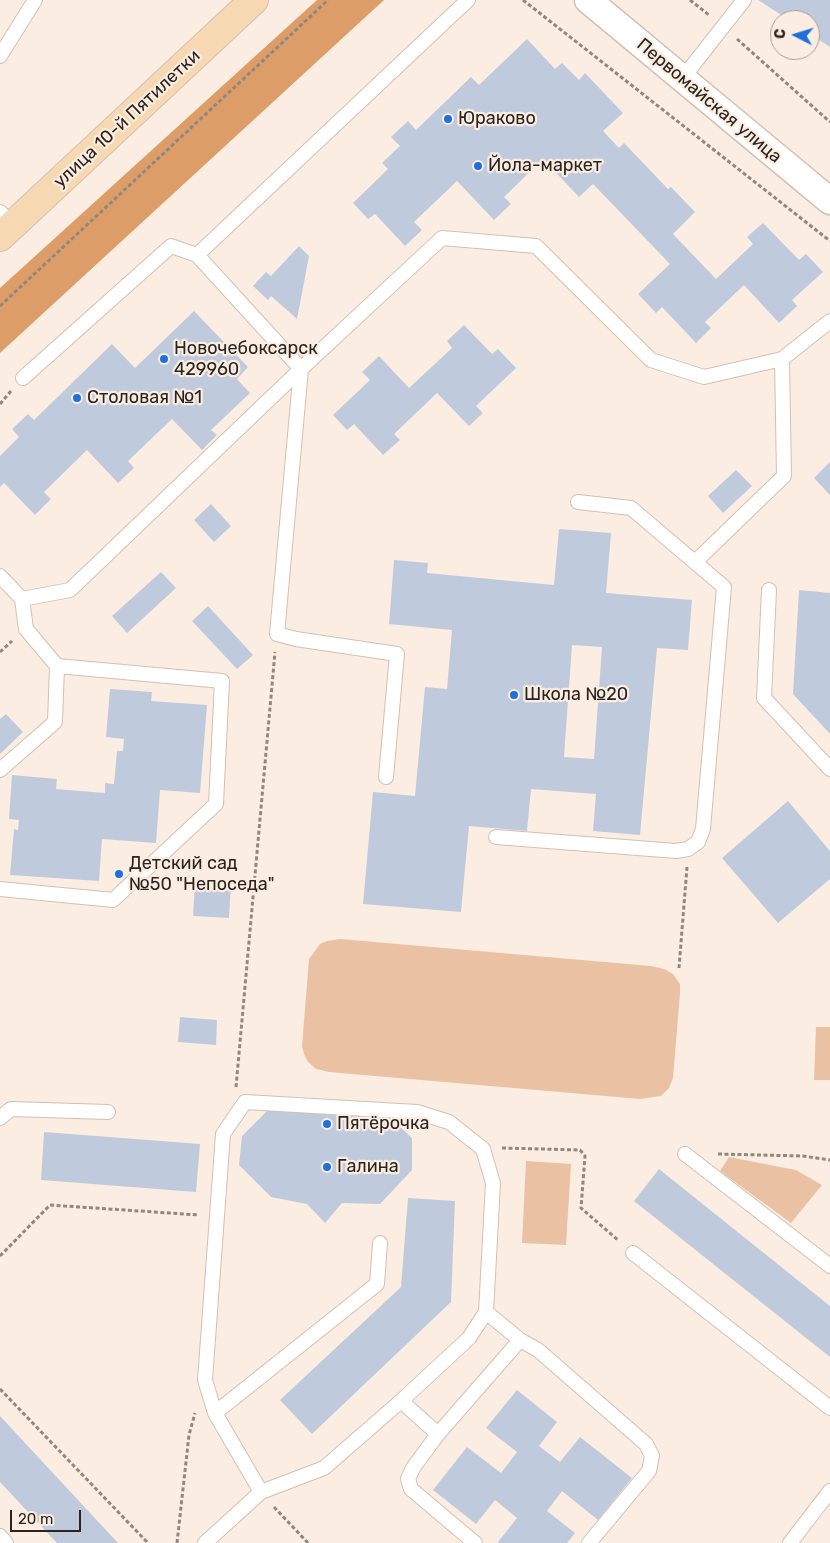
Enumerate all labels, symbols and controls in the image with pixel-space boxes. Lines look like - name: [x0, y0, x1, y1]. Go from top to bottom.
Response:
- north arrow: [770, 10, 820, 60]
- text: С: [772, 28, 789, 39]
- street label: Первомайская улица: [632, 34, 786, 168]
- street label: улица 10-й Пятилетки: [49, 45, 205, 193]
- place label: Юраково: [458, 108, 536, 130]
- marker: Юраково: [442, 113, 454, 125]
- place label: Йола-маркет: [488, 155, 602, 177]
- marker: Йола-маркет: [472, 160, 484, 172]
- place label: Новочебоксарск 429960: [174, 338, 318, 380]
- marker: Новочебоксарск 429960: [158, 353, 170, 365]
- place label: Столовая №1: [87, 387, 202, 409]
- marker: Столовая №1: [71, 392, 83, 404]
- place label: Школа №20: [524, 684, 628, 706]
- marker: Школа №20: [508, 689, 520, 701]
- place label: Детский сад №50 "Непоседа": [129, 853, 274, 896]
- marker: Детский сад №50 "Непоседа": [113, 868, 125, 880]
- place label: Пятёрочка: [337, 1113, 430, 1135]
- marker: Пятёрочка: [321, 1118, 333, 1130]
- place label: Галина: [337, 1156, 399, 1178]
- marker: Галина: [321, 1161, 333, 1173]
- scale bar: [12, 1500, 84, 1532]
- text: 20 m: [18, 1510, 53, 1528]

